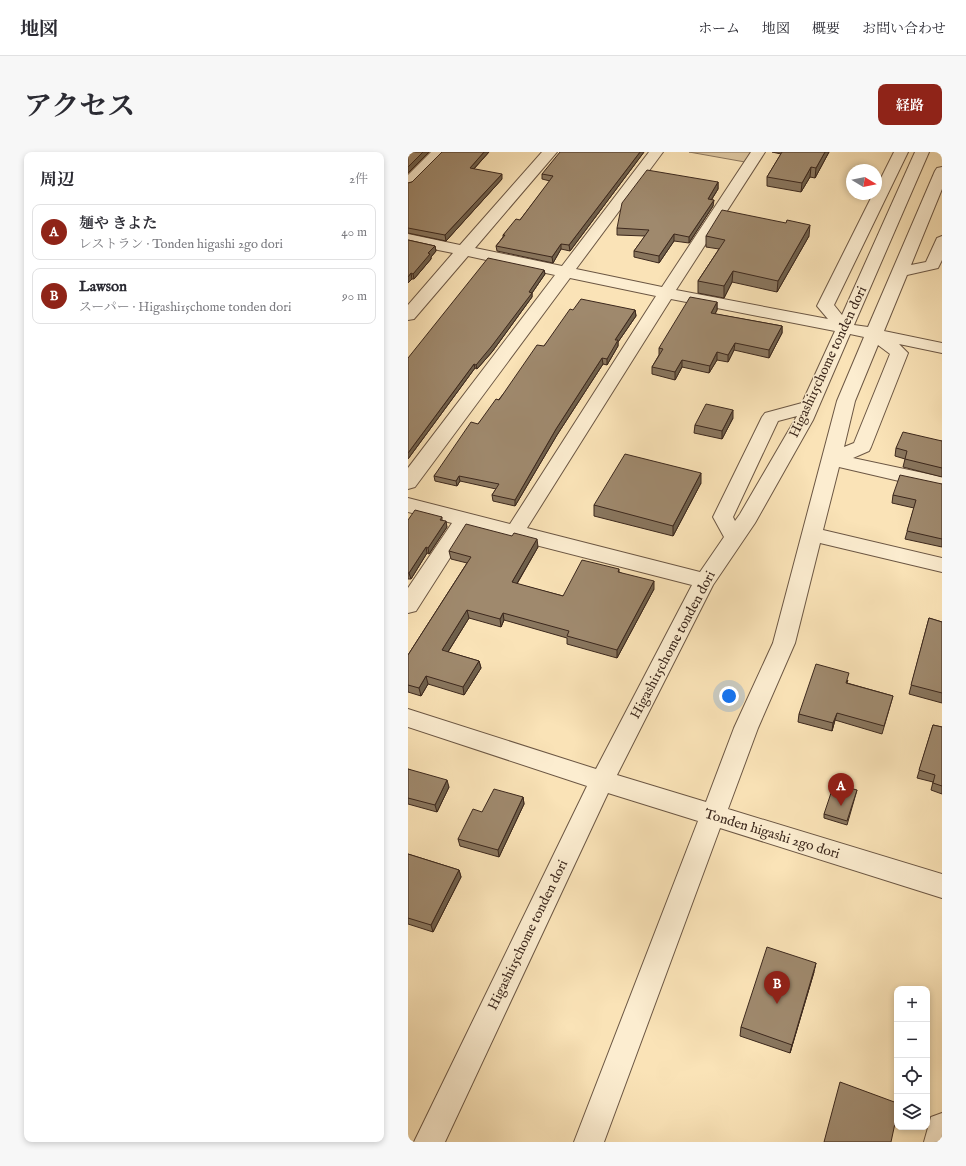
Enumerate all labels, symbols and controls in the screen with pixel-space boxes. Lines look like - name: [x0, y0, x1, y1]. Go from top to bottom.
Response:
- text: 地図: [20, 18, 58, 42]
- text: ホーム: [698, 20, 740, 38]
- text: 地図: [762, 20, 790, 38]
- text: 概要: [812, 20, 840, 38]
- text: お問い合わせ: [862, 20, 946, 38]
- button: 経路: [878, 84, 942, 125]
- text: アクセス: [24, 90, 135, 125]
- north arrow: [846, 164, 882, 200]
- text: 周辺: [40, 170, 74, 191]
- text: 2件: [349, 171, 368, 188]
- text: 麺や きよた: [79, 214, 157, 233]
- text: A: [50, 224, 58, 241]
- text: 40 m: [341, 224, 367, 241]
- text: レストラン · Tonden higashi 2go dori: [79, 236, 283, 253]
- text: Lawson: [79, 277, 127, 296]
- street label: Higashi15chome tonden dori: [785, 283, 871, 441]
- text: B: [50, 288, 58, 305]
- text: 90 m: [342, 288, 367, 305]
- text: スーパー · Higashi15chome tonden dori: [79, 299, 291, 316]
- street label: Higashi15chome tonden dori: [626, 568, 720, 722]
- your location: [719, 686, 739, 706]
- pin: A: [828, 773, 854, 806]
- street label: Tonden higashi 2go dori: [702, 805, 842, 863]
- street label: Higashi15chome tonden dori: [484, 857, 572, 1013]
- pin: B: [764, 971, 790, 1004]
- map controls: [894, 986, 930, 1130]
- button: +: [894, 986, 930, 1022]
- button: −: [894, 1022, 930, 1058]
- button: locate: [894, 1058, 930, 1094]
- button: layers: [894, 1094, 930, 1130]

